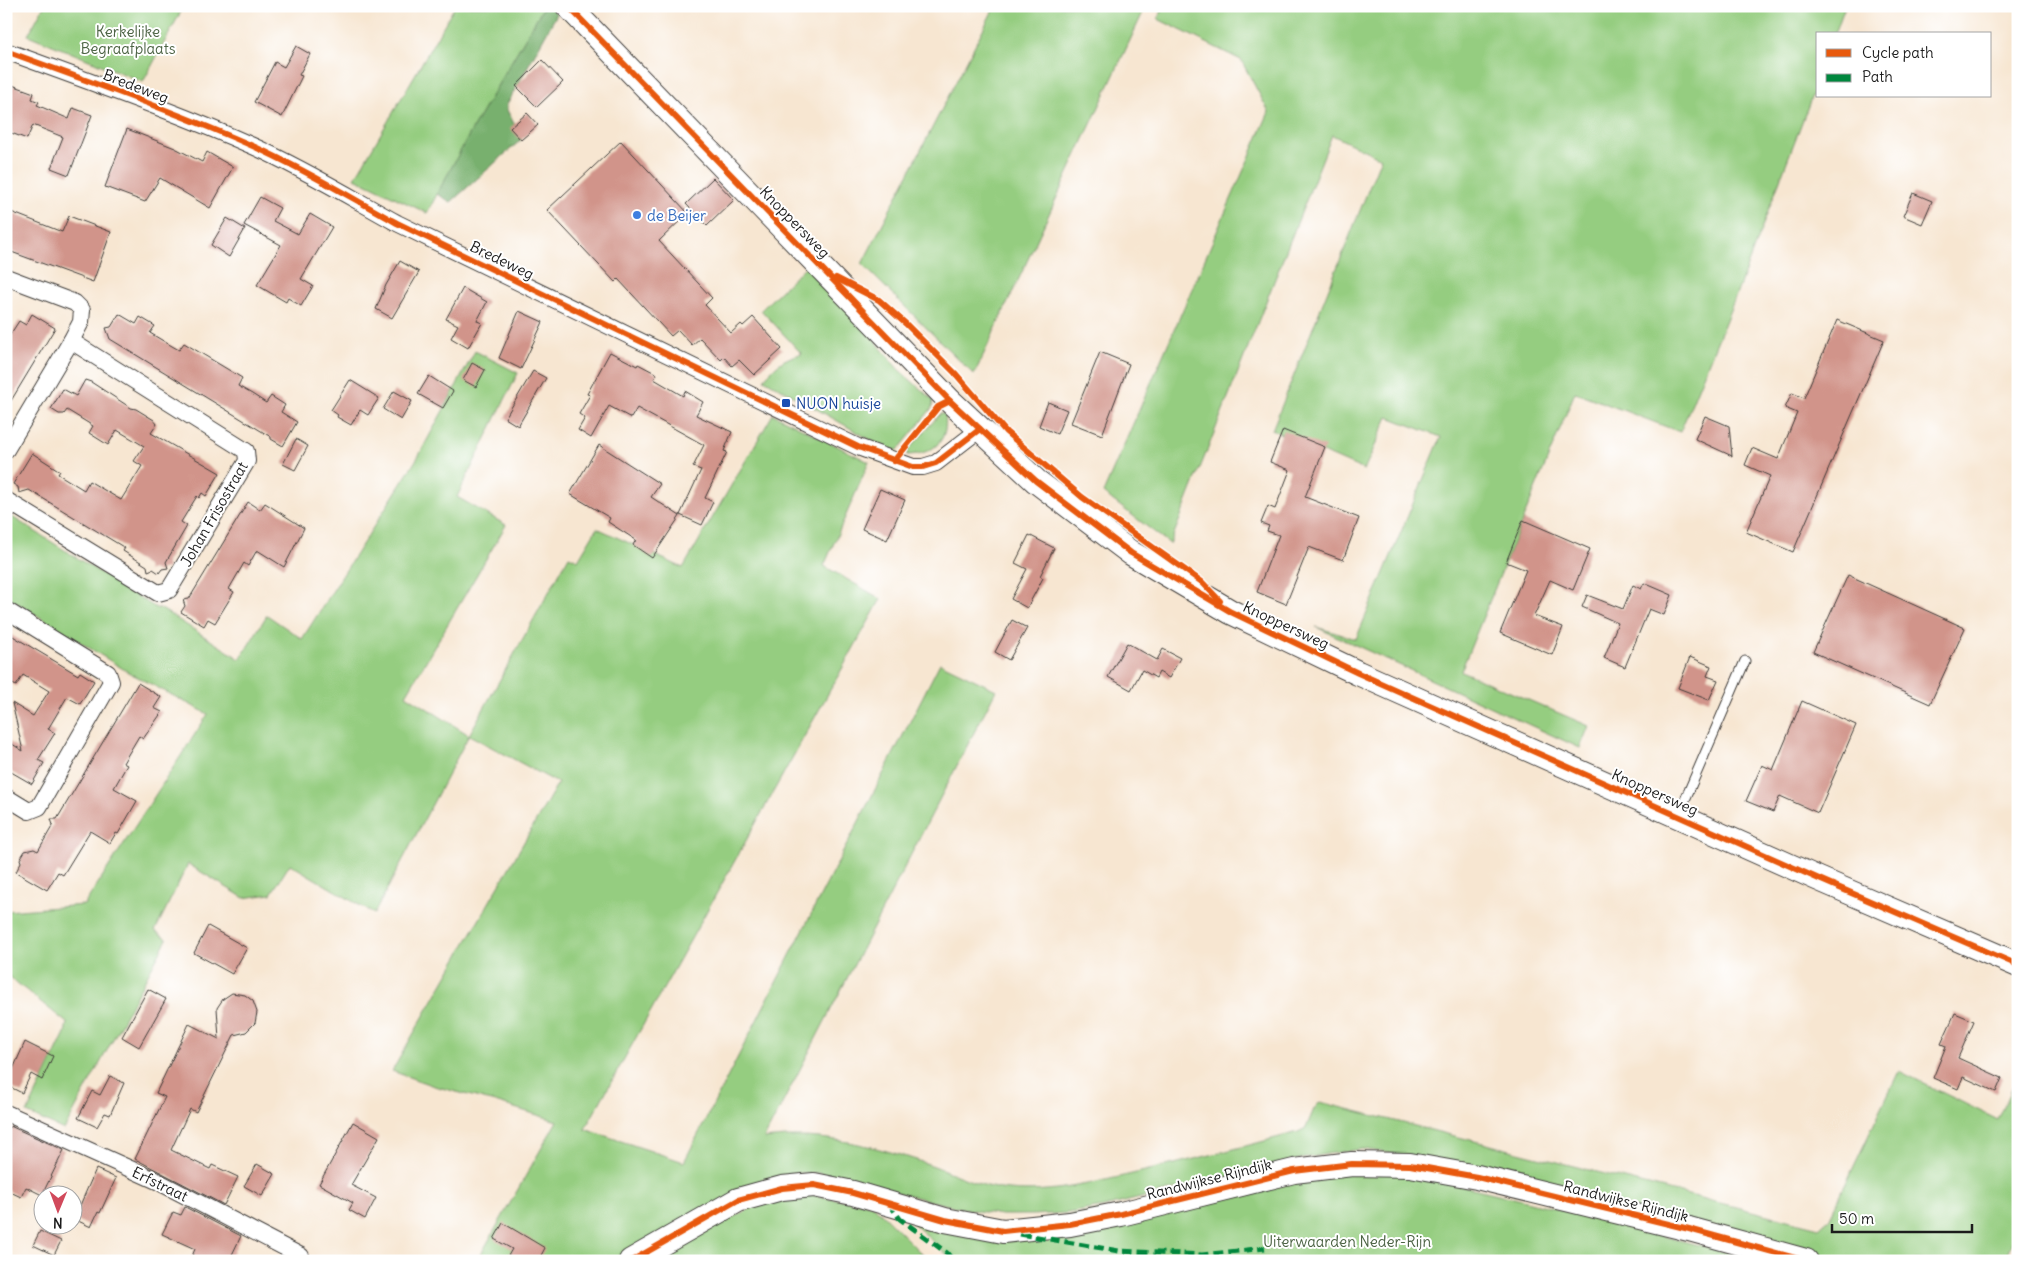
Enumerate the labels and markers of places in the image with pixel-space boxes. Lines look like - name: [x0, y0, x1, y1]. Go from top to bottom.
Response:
- place label: de Beijer: [647, 206, 706, 225]
- marker: de Beijer: [631, 209, 643, 221]
- place label: NUON huisje: [796, 394, 881, 413]
- marker: NUON huisje: [780, 397, 792, 409]

